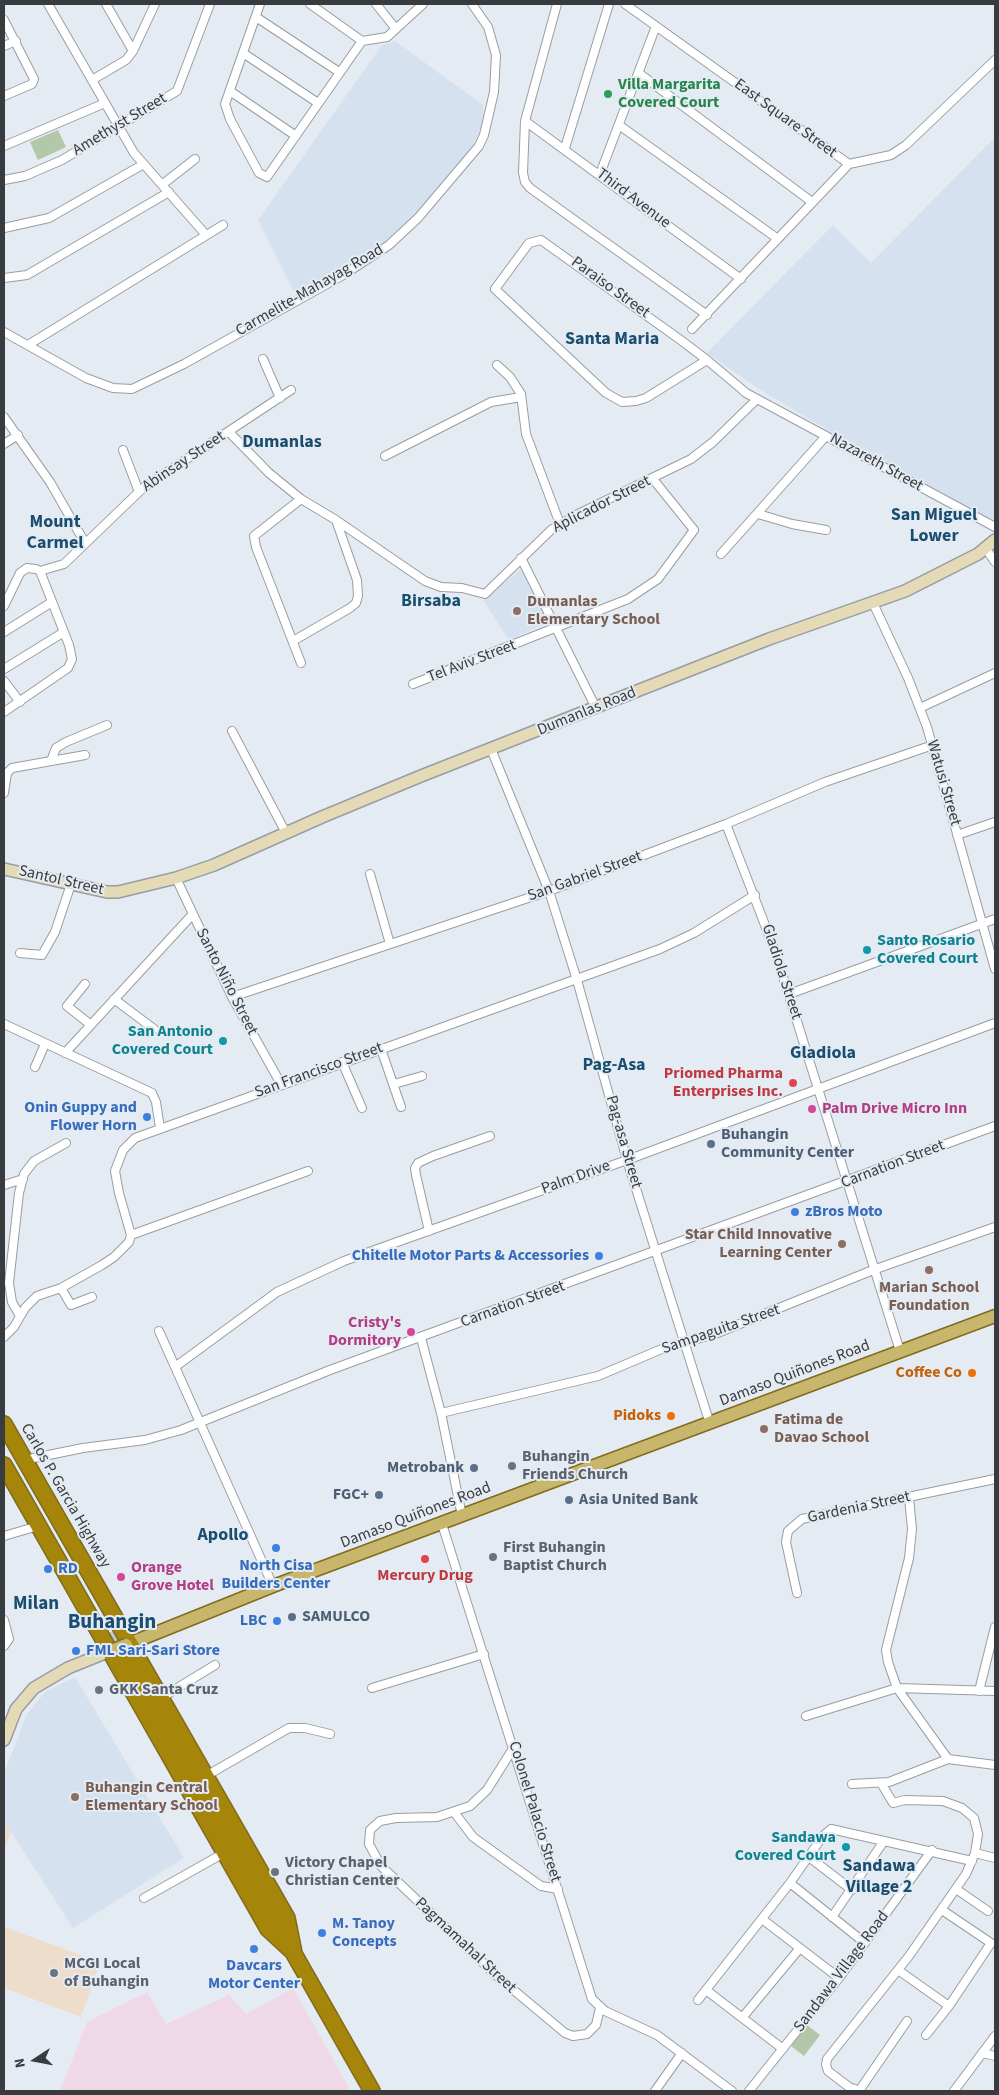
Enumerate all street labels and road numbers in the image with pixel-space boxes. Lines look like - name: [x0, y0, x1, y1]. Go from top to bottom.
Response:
- street label: East Square Street: [730, 75, 840, 163]
- street label: Amethyst Street: [69, 89, 171, 161]
- street label: Third Avenue: [592, 165, 674, 233]
- street label: Carmelite-Mahayag Road: [233, 241, 387, 341]
- street label: Paraiso Street: [567, 253, 653, 323]
- street label: Abinsay Street: [139, 427, 229, 497]
- street label: Nazareth Street: [826, 430, 926, 496]
- street label: Aplicador Street: [550, 472, 654, 538]
- street label: Tel Aviv Street: [425, 636, 519, 688]
- street label: Dumanlas Road: [535, 683, 639, 741]
- street label: Watusi Street: [922, 738, 964, 828]
- street label: San Gabriel Street: [525, 847, 645, 907]
- street label: Santol Street: [17, 862, 105, 900]
- street label: Gladiola Street: [757, 922, 805, 1022]
- street label: Santo Niño Street: [191, 925, 261, 1039]
- street label: San Francisco Street: [252, 1039, 386, 1103]
- street label: Pag-asa Street: [601, 1093, 645, 1191]
- street label: Carnation Street: [838, 1136, 948, 1194]
- street label: Palm Drive: [539, 1157, 613, 1199]
- street label: Carnation Street: [458, 1277, 568, 1333]
- street label: Sampaguita Street: [659, 1301, 783, 1359]
- street label: Damaso Quiñones Road: [717, 1336, 873, 1412]
- street label: Carlos P. Garcia Highway: [16, 1420, 114, 1572]
- street label: Damaso Quiñones Road: [338, 1478, 494, 1554]
- street label: Gardenia Street: [806, 1488, 912, 1528]
- street label: Colonel Palacio Street: [503, 1739, 565, 1885]
- street label: Pagmamahal Street: [410, 1894, 520, 1998]
- street label: Sandawa Village Road: [790, 1908, 894, 2036]

